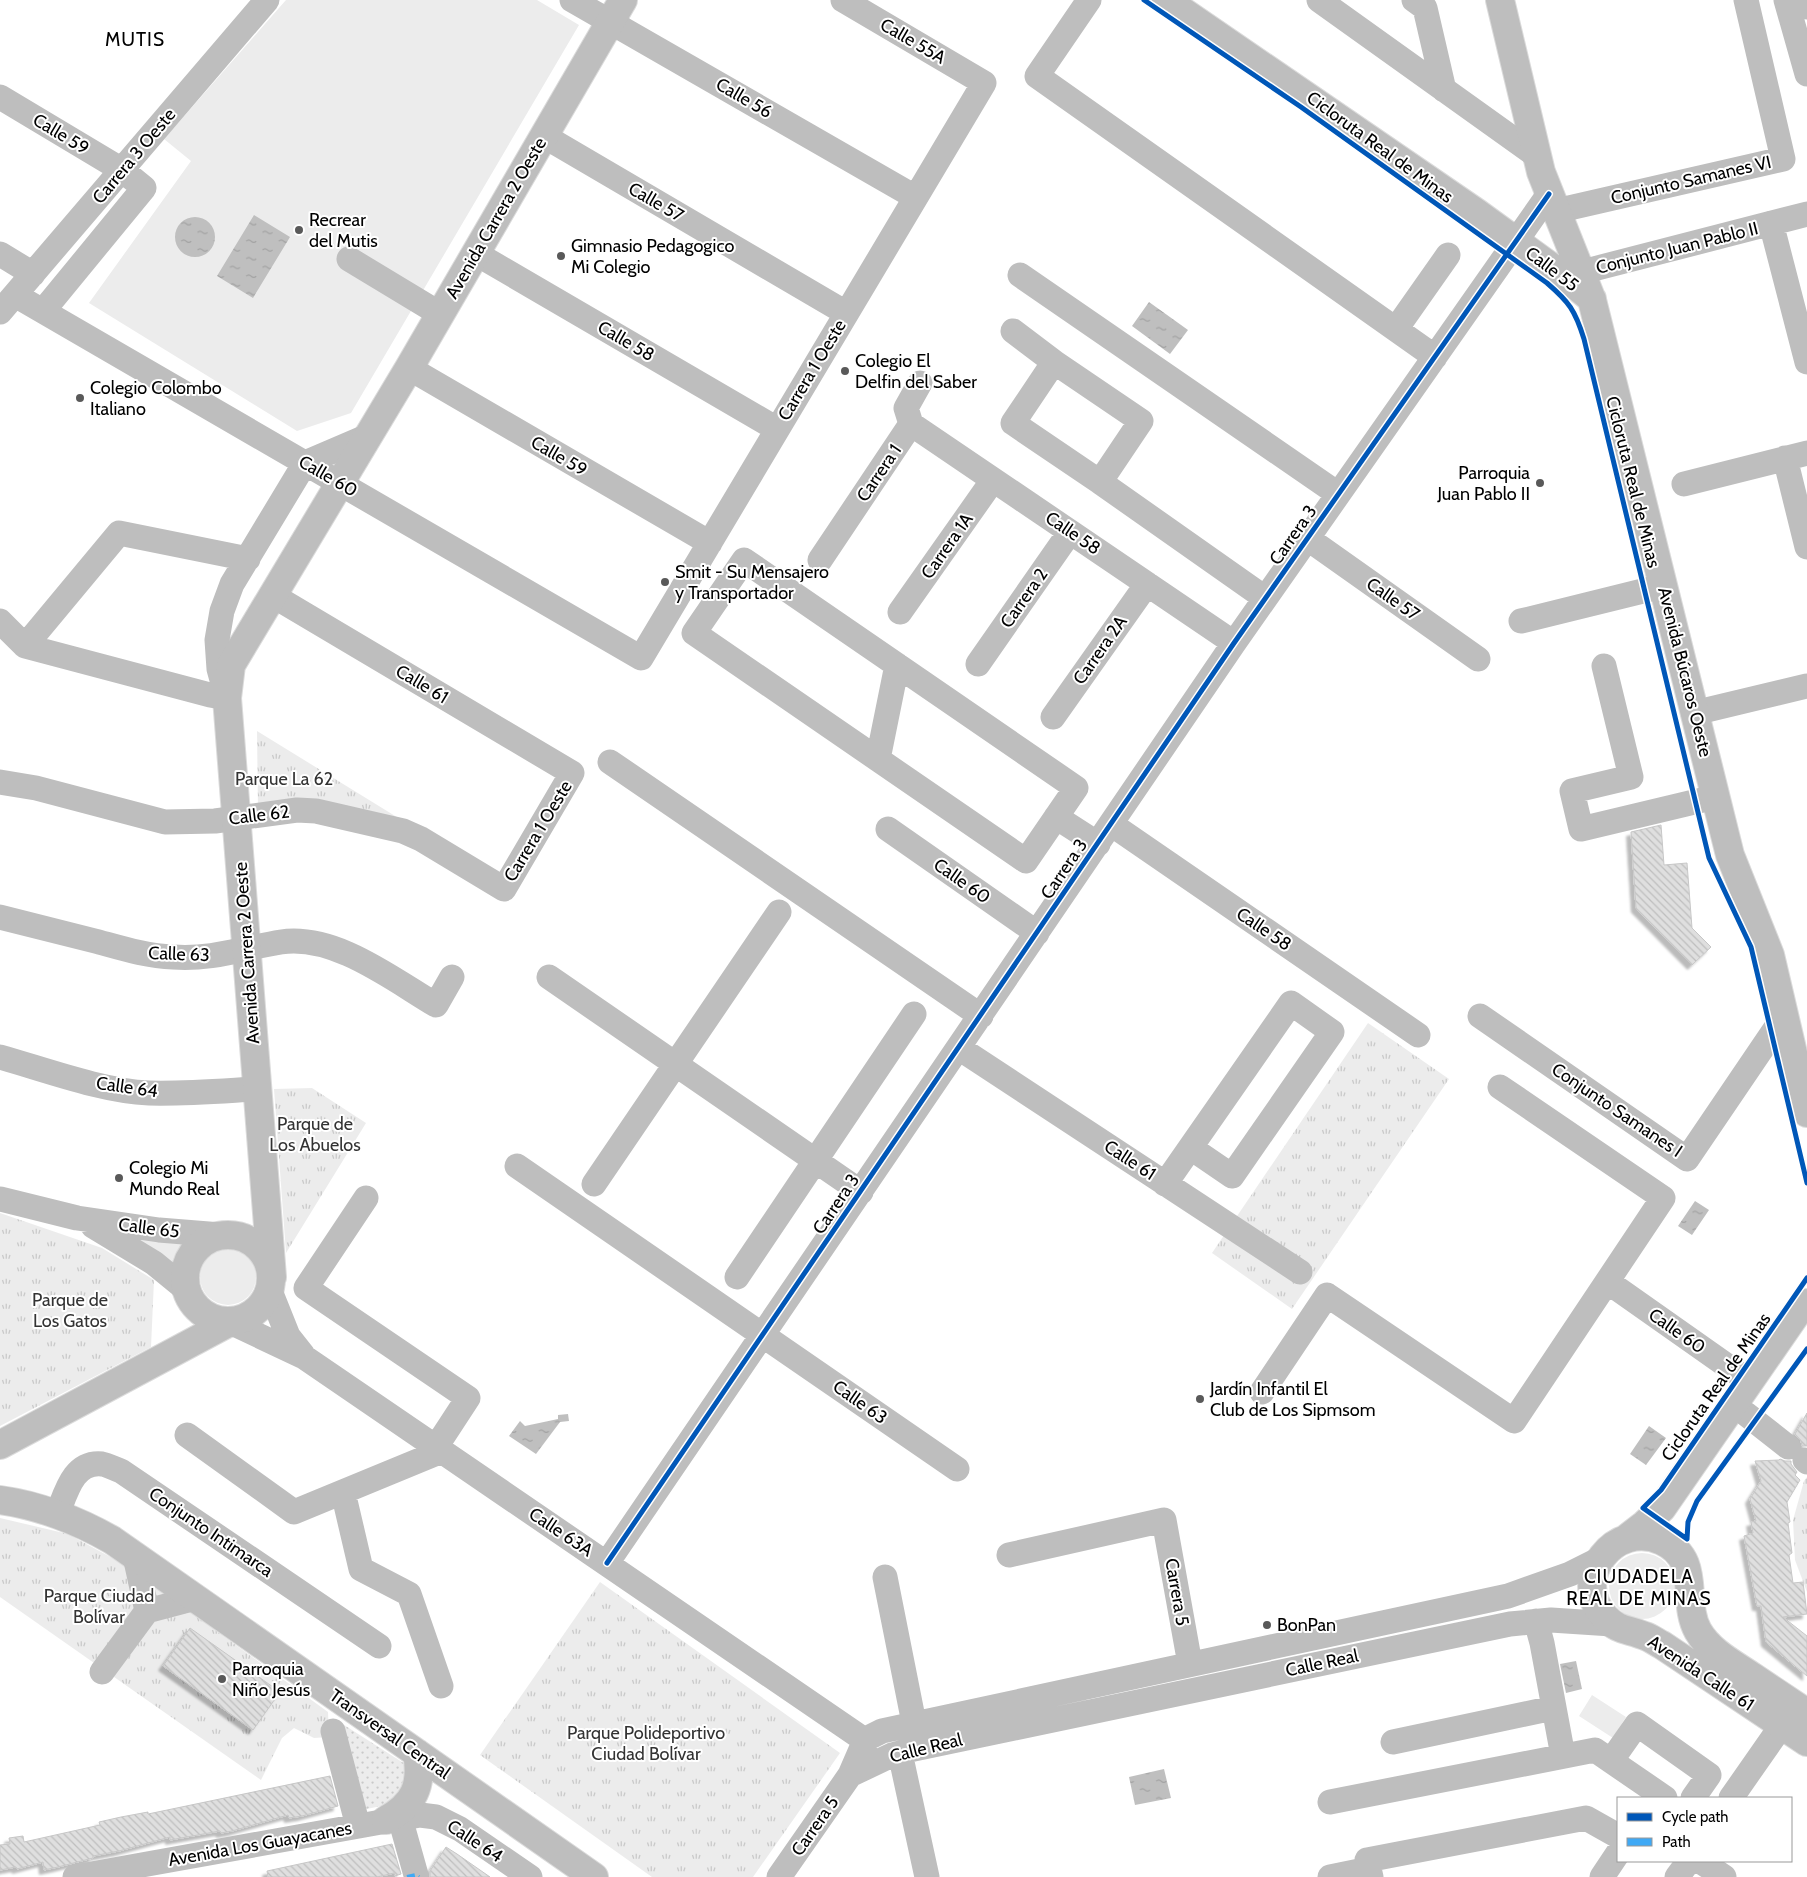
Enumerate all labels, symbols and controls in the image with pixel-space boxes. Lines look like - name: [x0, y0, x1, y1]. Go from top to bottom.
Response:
- street label: Calle 55A: [876, 13, 950, 69]
- district label: MUTIS: [105, 28, 165, 51]
- street label: Calle 56: [712, 73, 776, 123]
- street label: Cicloruta Real de Minas: [1302, 86, 1458, 208]
- street label: Carrera 3 Oeste: [88, 104, 180, 208]
- street label: Calle 59: [29, 109, 93, 159]
- street label: Avenida Carrera 2 Oeste: [441, 134, 551, 302]
- street label: Conjunto Samanes VI: [1609, 151, 1773, 209]
- street label: Calle 57: [624, 177, 688, 227]
- place label: Recrear del Mutis: [309, 209, 378, 252]
- street label: Conjunto Juan Pablo II: [1594, 217, 1760, 279]
- marker: Recrear del Mutis: [293, 224, 305, 236]
- place label: Gimnasio Pedagogico Mi Colegio: [571, 235, 734, 278]
- street label: Calle 55: [1521, 242, 1583, 296]
- marker: Gimnasio Pedagogico Mi Colegio: [555, 250, 567, 262]
- street label: Calle 58: [594, 316, 658, 366]
- street label: Carrera 1 Oeste: [773, 316, 851, 424]
- place label: Colegio El Delfin del Saber: [855, 350, 977, 393]
- marker: Colegio El Delfin del Saber: [839, 365, 851, 377]
- place label: Colegio Colombo Italiano: [90, 377, 222, 420]
- marker: Colegio Colombo Italiano: [74, 392, 86, 404]
- street label: Cicloruta Real de Minas: [1601, 394, 1665, 570]
- street label: Calle 59: [527, 431, 591, 481]
- street label: Carrera 1: [852, 440, 906, 506]
- street label: Calle 60: [295, 450, 361, 502]
- place label: Parroquia Juan Pablo II: [1436, 462, 1530, 505]
- marker: Parroquia Juan Pablo II: [1534, 477, 1546, 489]
- street label: Carrera 3: [1264, 501, 1322, 569]
- street label: Calle 58: [1041, 507, 1105, 559]
- street label: Carrera 1A: [916, 509, 978, 583]
- place label: Smit - Su Mensajero y Transportador: [675, 561, 829, 604]
- street label: Carrera 2: [996, 564, 1052, 632]
- street label: Calle 57: [1362, 573, 1424, 625]
- marker: Smit - Su Mensajero y Transportador: [659, 576, 671, 588]
- street label: Avenida Búcaros Oeste: [1653, 585, 1717, 759]
- street label: Carrera 2A: [1068, 611, 1132, 689]
- street label: Calle 61: [392, 660, 452, 708]
- park label: Parque La 62: [235, 768, 333, 790]
- street label: Carrera 1 Oeste: [499, 777, 577, 885]
- street label: Calle 62: [227, 800, 291, 830]
- street label: Carrera 3: [1036, 835, 1092, 903]
- street label: Calle 60: [929, 854, 995, 908]
- street label: Avenida Carrera 2 Oeste: [230, 861, 264, 1045]
- street label: Calle 58: [1232, 903, 1296, 955]
- street label: Calle 63: [148, 942, 210, 966]
- street label: Conjunto Samanes I: [1547, 1058, 1687, 1162]
- street label: Calle 64: [95, 1072, 159, 1102]
- park label: Parque de Los Abuelos: [269, 1113, 361, 1156]
- street label: Calle 61: [1100, 1135, 1160, 1185]
- place label: Colegio Mi Mundo Real: [129, 1157, 220, 1200]
- street label: Carrera 3: [808, 1170, 864, 1238]
- marker: Colegio Mi Mundo Real: [113, 1172, 125, 1184]
- street label: Calle 65: [117, 1213, 181, 1243]
- park label: Parque de Los Gatos: [32, 1289, 108, 1332]
- street label: Calle 60: [1644, 1304, 1710, 1358]
- street label: Cicloruta Real de Minas: [1657, 1309, 1775, 1465]
- street label: Calle 63: [829, 1375, 891, 1429]
- place label: Jardín Infantil El Club de Los Sipmsom: [1209, 1378, 1375, 1421]
- marker: Jardín Infantil El Club de Los Sipmsom: [1194, 1393, 1206, 1405]
- street label: Conjunto Intimarca: [145, 1482, 277, 1582]
- street label: Calle 63A: [525, 1503, 597, 1561]
- street label: Carrera 5: [1160, 1557, 1194, 1627]
- district label: CIUDADELA REAL DE MINAS: [1566, 1565, 1712, 1610]
- park label: Parque Ciudad Bolívar: [44, 1585, 154, 1628]
- place label: BonPan: [1277, 1614, 1336, 1636]
- marker: BonPan: [1261, 1619, 1273, 1631]
- street label: Avenida Calle 61: [1644, 1630, 1758, 1716]
- street label: Calle Real: [1284, 1644, 1361, 1681]
- place label: Parroquia Niño Jesús: [232, 1658, 310, 1701]
- marker: Parroquia Niño Jesús: [216, 1673, 228, 1685]
- street label: Transversal Central: [325, 1684, 455, 1784]
- park label: Parque Polideportivo Ciudad Bolívar: [567, 1722, 725, 1765]
- street label: Calle Real: [887, 1728, 965, 1768]
- street label: Carrera 5: [786, 1792, 844, 1860]
- legend: [1617, 1797, 1792, 1862]
- text: Cycle path: [1662, 1808, 1728, 1826]
- street label: Calle 64: [443, 1815, 507, 1867]
- street label: Avenida Los Guayacanes: [166, 1817, 354, 1871]
- text: Path: [1662, 1833, 1691, 1851]

